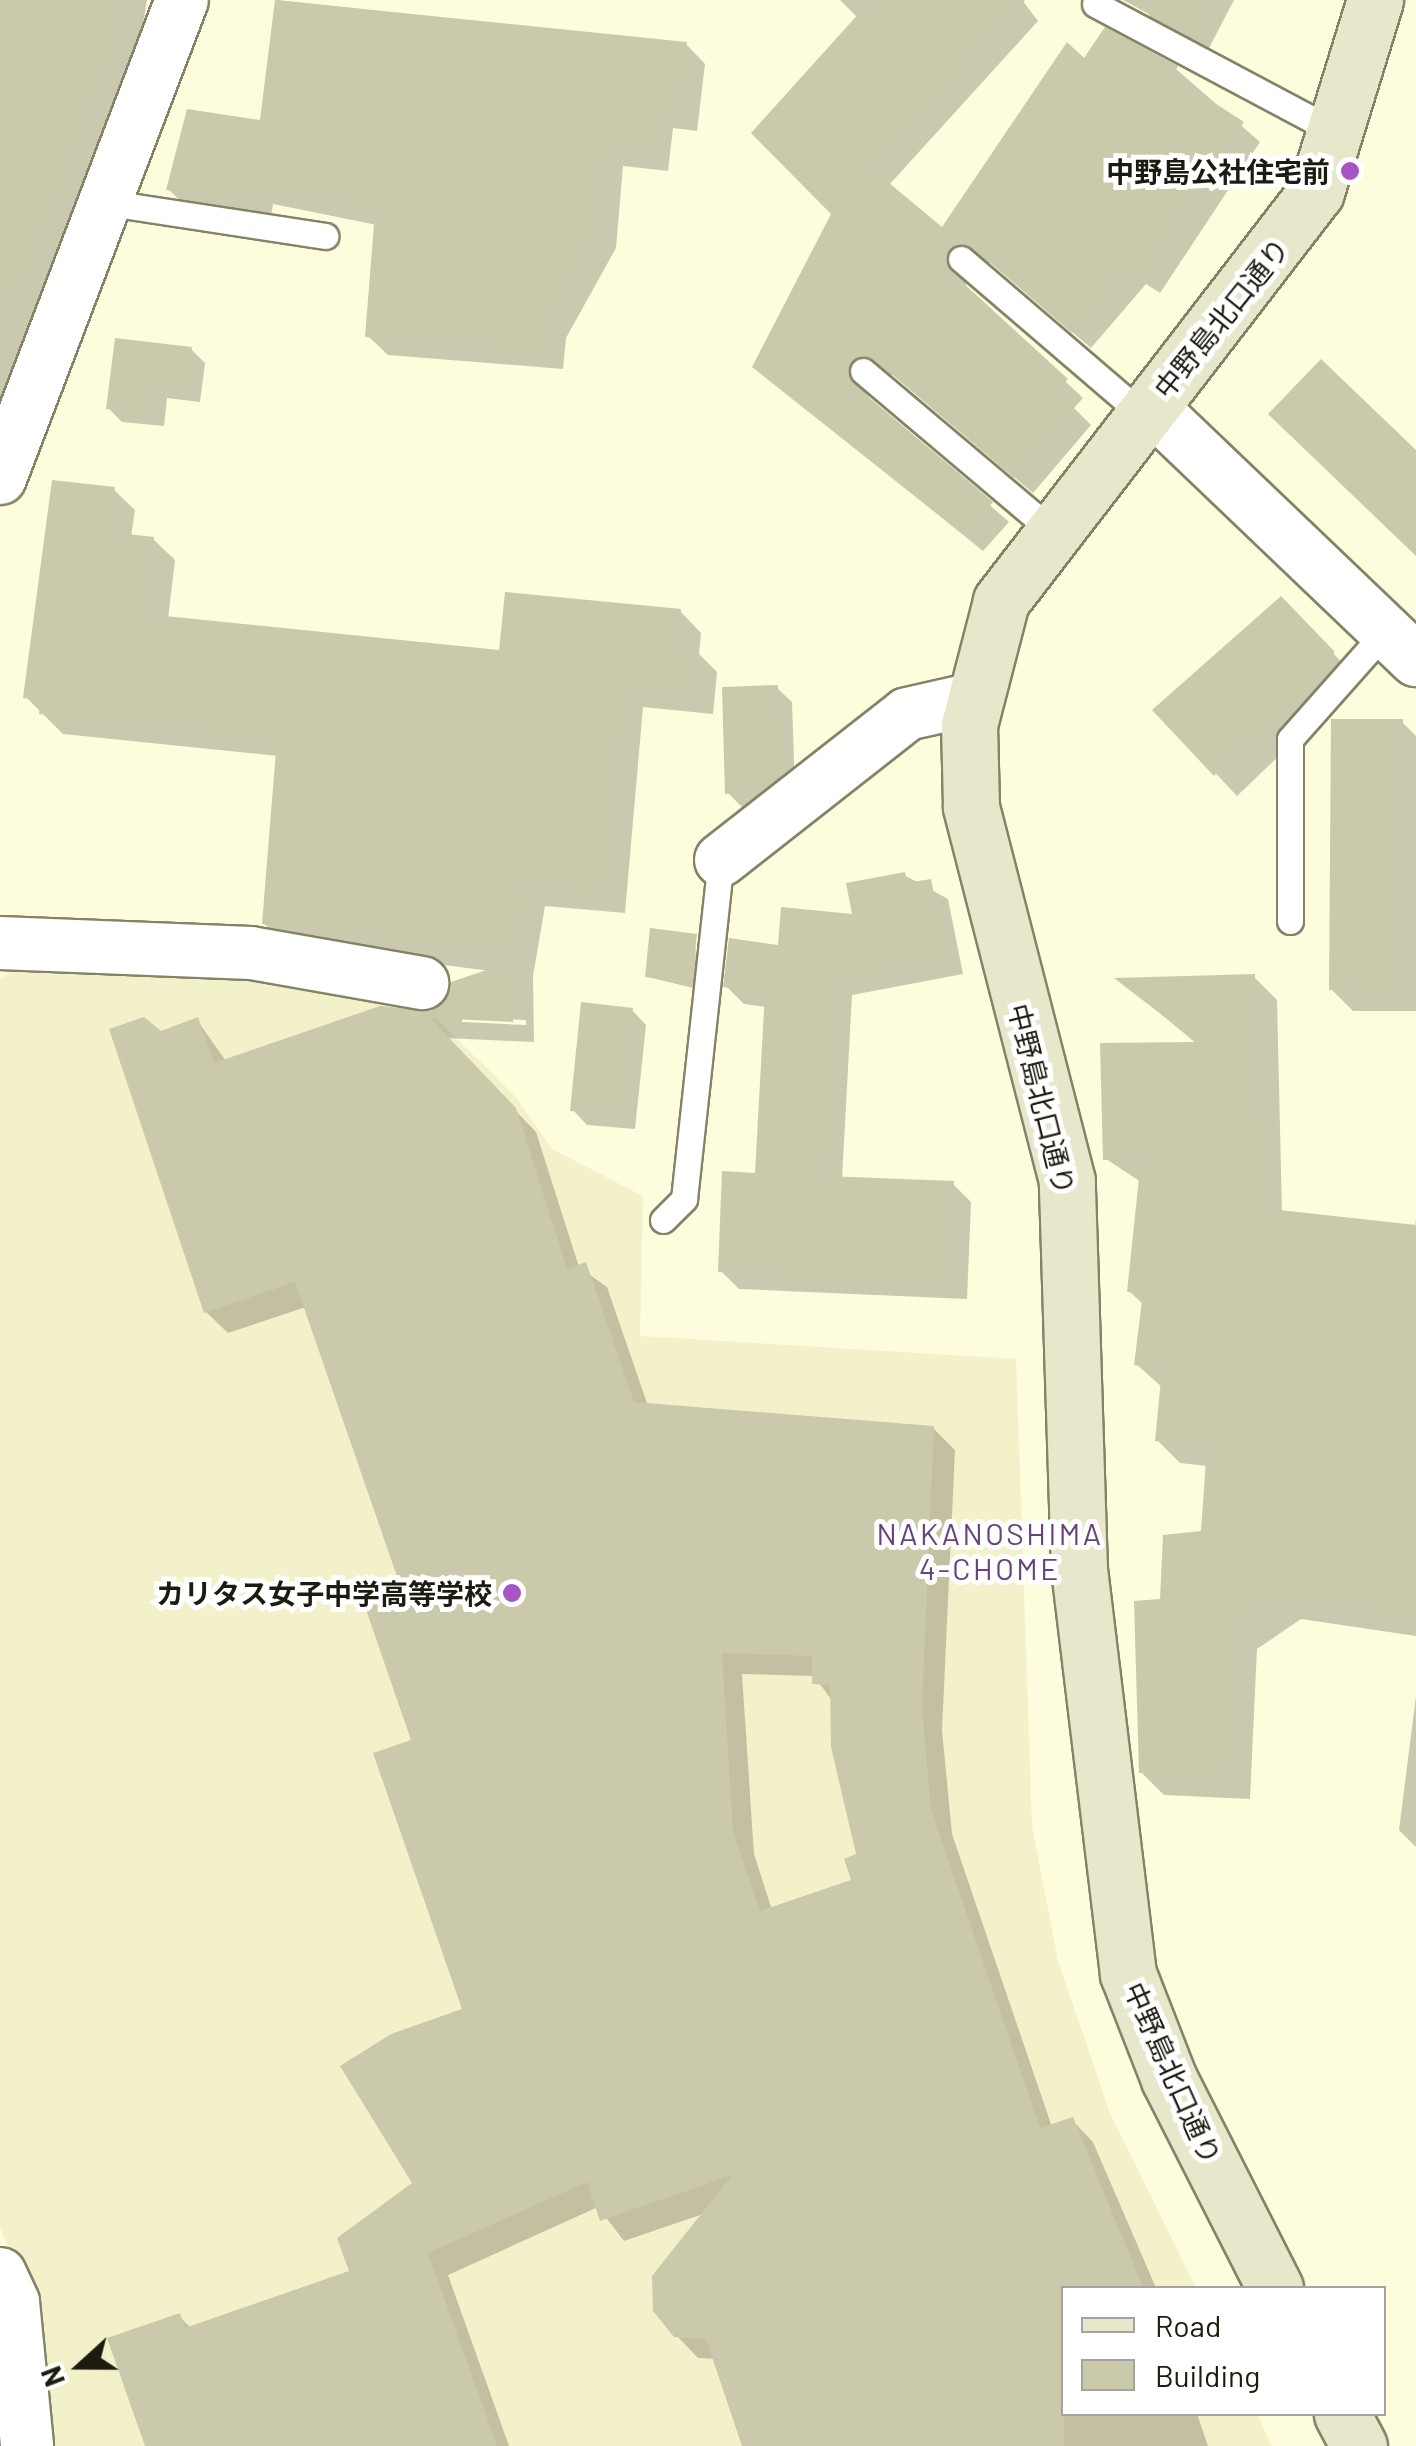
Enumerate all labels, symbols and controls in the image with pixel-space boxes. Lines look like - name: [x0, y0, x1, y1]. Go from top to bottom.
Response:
- place label: 中野島公社住宅前: [1106, 154, 1330, 188]
- marker: 中野島公社住宅前: [1339, 160, 1361, 182]
- street label: 中野島北口通り: [1146, 231, 1296, 405]
- street label: 中野島北口通り: [1002, 1000, 1082, 1198]
- district label: NAKANOSHIMA 4-CHOME: [877, 1515, 1103, 1586]
- place label: カリタス女子中学高等学校: [156, 1576, 492, 1610]
- marker: カリタス女子中学高等学校: [501, 1582, 523, 1604]
- street label: 中野島北口通り: [1118, 1977, 1228, 2169]
- legend: [1061, 2286, 1386, 2416]
- text: Road: [1155, 2307, 1221, 2343]
- north arrow: [30, 2316, 130, 2416]
- text: Building: [1155, 2357, 1260, 2393]
- text: N: [33, 2362, 71, 2392]

